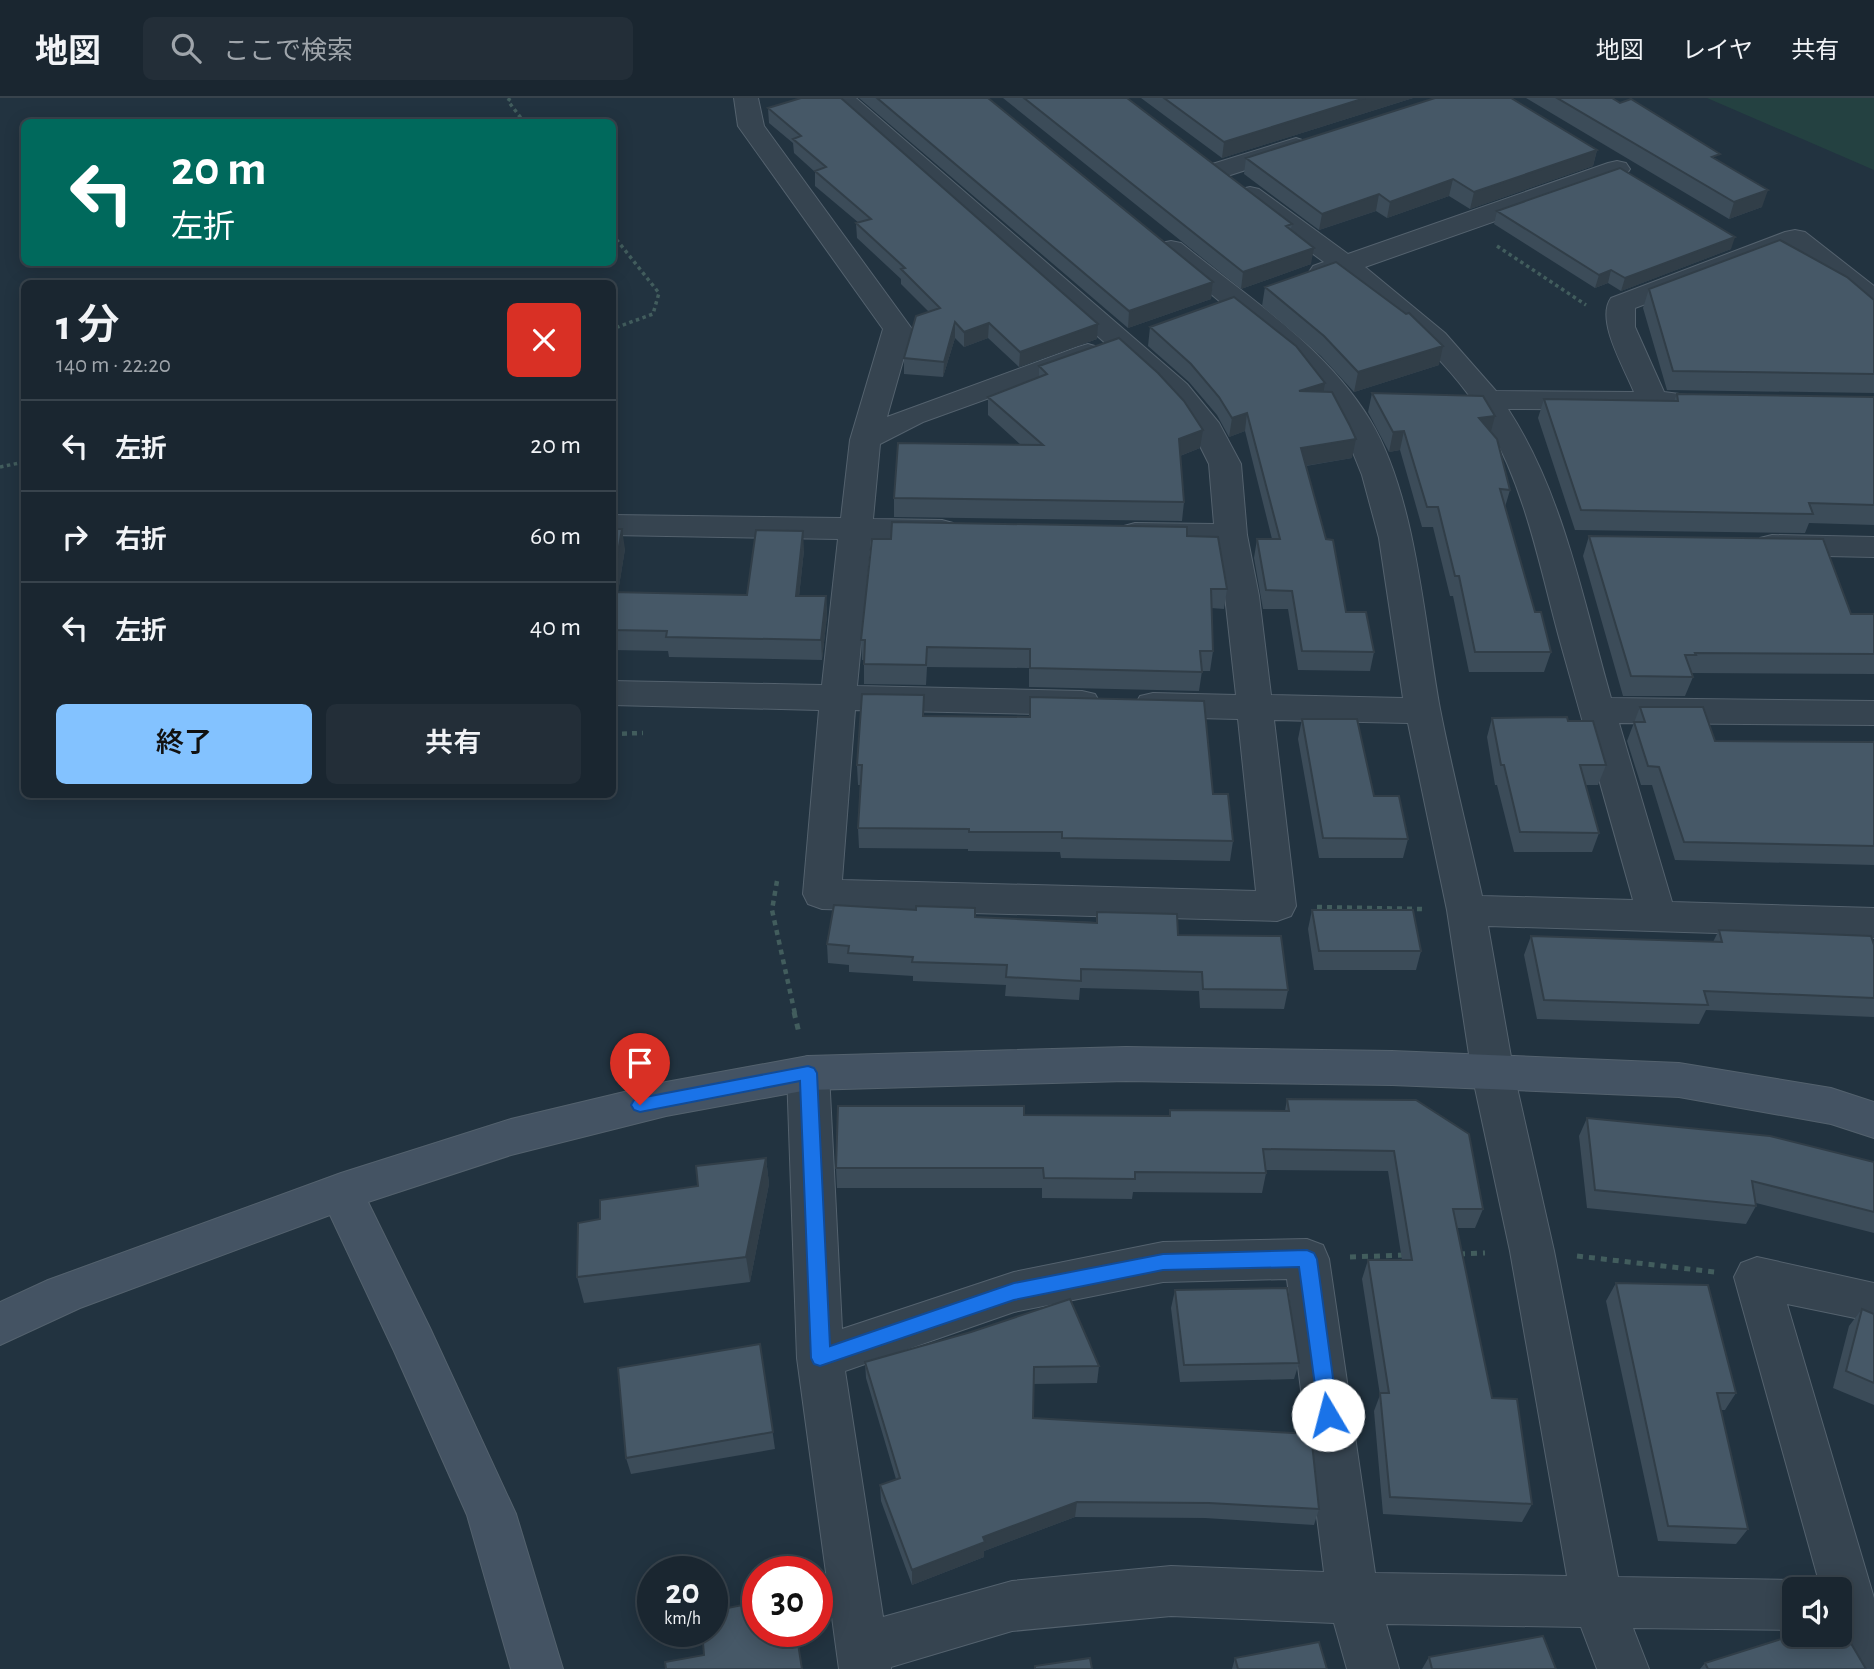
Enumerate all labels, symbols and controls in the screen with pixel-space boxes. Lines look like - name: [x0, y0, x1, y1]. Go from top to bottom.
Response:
- search box: [143, 17, 633, 80]
- icon: search: [167, 29, 205, 67]
- text: 地図: [35, 36, 101, 69]
- text: ここで検索: [223, 38, 353, 64]
- text: 地図: [1596, 39, 1644, 63]
- text: レイヤ: [1682, 39, 1753, 63]
- text: 共有: [1791, 39, 1839, 63]
- text: 20 m: [171, 145, 267, 194]
- icon: left: [56, 147, 147, 238]
- text: 左折: [171, 211, 235, 243]
- button: close: [507, 303, 581, 377]
- text: 1 分: [56, 305, 119, 347]
- text: 140 m · 22:20: [56, 354, 171, 377]
- icon: left: [56, 427, 94, 465]
- text: 20 m: [530, 432, 581, 458]
- text: 左折: [115, 436, 167, 462]
- icon: right: [56, 518, 94, 556]
- text: 60 m: [530, 523, 581, 549]
- text: 右折: [115, 527, 167, 553]
- icon: left: [56, 609, 94, 647]
- text: 40 m: [530, 614, 581, 640]
- text: 左折: [115, 618, 167, 644]
- button: 終了: [56, 704, 312, 784]
- button: 共有: [326, 704, 581, 784]
- pin: [610, 1033, 670, 1105]
- icon: arrive: [621, 1044, 659, 1082]
- position arrow: [1291, 1378, 1365, 1452]
- speed limit sign: 30: [742, 1556, 833, 1647]
- text: 20: [665, 1575, 700, 1610]
- map controls: [1782, 1577, 1852, 1647]
- button: sound: [1782, 1577, 1852, 1647]
- text: km/h: [664, 1610, 701, 1628]

